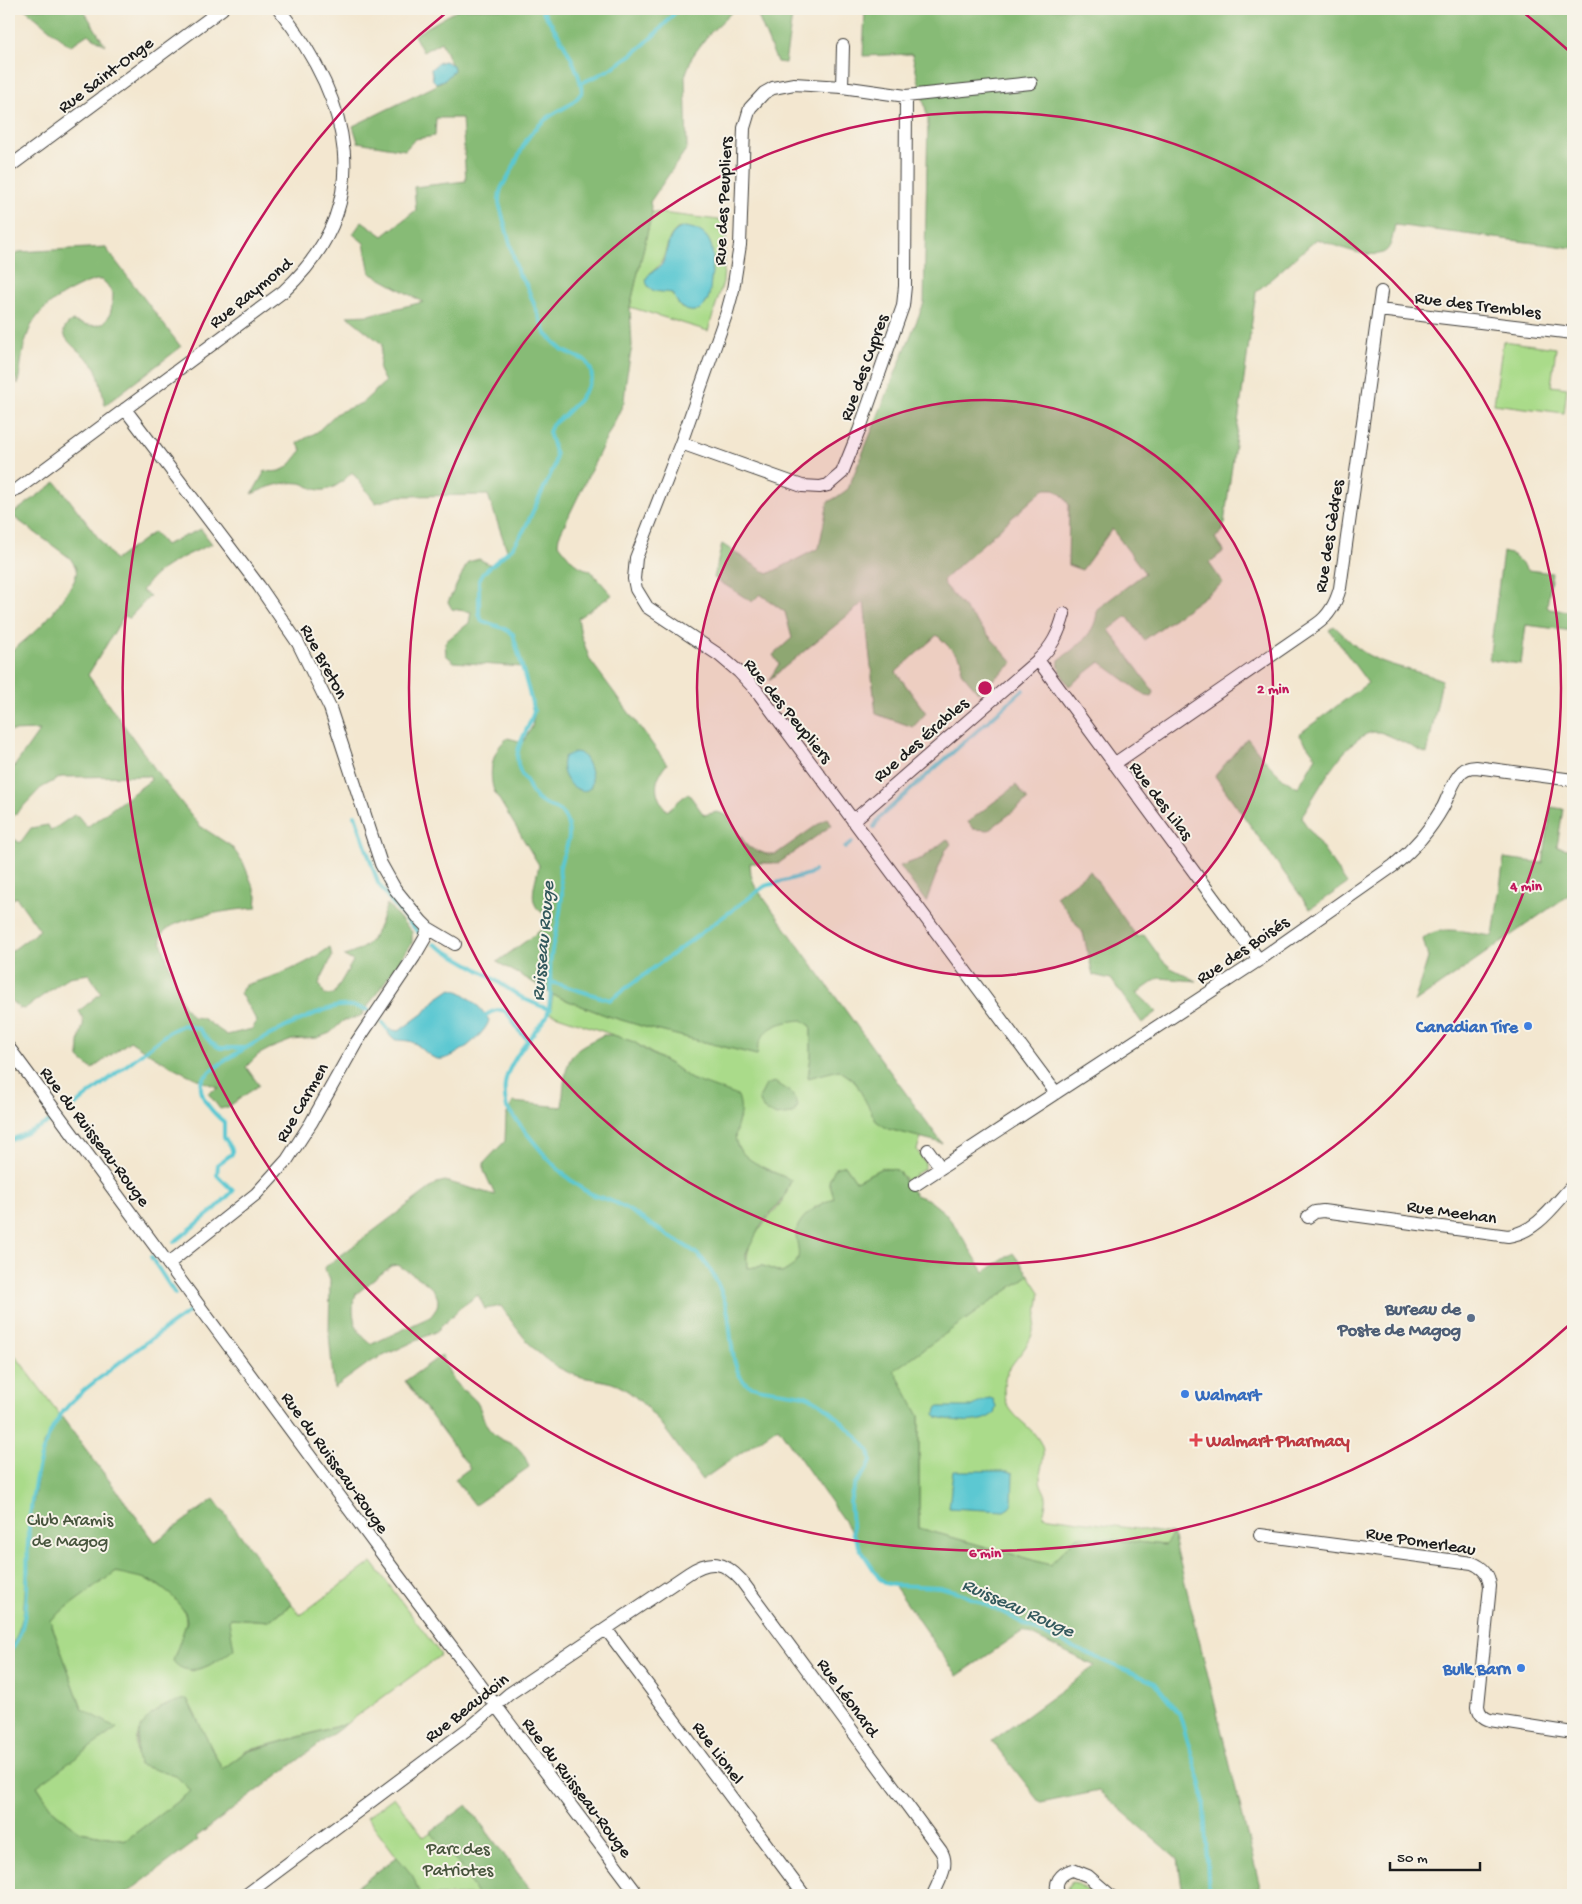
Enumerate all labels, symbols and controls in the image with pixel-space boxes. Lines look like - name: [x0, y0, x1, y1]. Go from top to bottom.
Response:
- street label: Rue Saint-Onge: [55, 33, 159, 119]
- street label: Rue des Peupliers: [711, 135, 738, 266]
- street label: Rue Raymond: [206, 253, 299, 334]
- street label: Rue des Trembles: [1413, 288, 1543, 325]
- street label: Rue des Cypres: [836, 310, 895, 424]
- street label: Rue des Cèdres: [1311, 477, 1350, 594]
- street label: Rue Breton: [294, 621, 351, 703]
- street label: Rue des Peupliers: [738, 655, 837, 769]
- centre of rings: [976, 679, 994, 697]
- text: 2 min: [1257, 681, 1290, 699]
- street label: Rue des Érables: [870, 693, 975, 788]
- street label: Rue des Lilas: [1124, 758, 1197, 846]
- text: 4 min: [1509, 878, 1543, 896]
- water label: Ruisseau Rouge: [528, 879, 561, 1002]
- street label: Rue des Boisés: [1193, 912, 1295, 990]
- place label: Canadian Tire: [1415, 1018, 1519, 1039]
- marker: Canadian Tire: [1522, 1020, 1534, 1032]
- street label: Rue Carmen: [272, 1059, 335, 1147]
- street label: Rue du Ruisseau-Rouge: [35, 1063, 154, 1212]
- street label: Rue Meehan: [1405, 1197, 1498, 1230]
- place label: Bureau de Poste de Magog: [1337, 1300, 1462, 1342]
- marker: Bureau de Poste de Magog: [1465, 1312, 1477, 1324]
- place label: Walmart: [1194, 1386, 1262, 1407]
- marker: Walmart: [1179, 1388, 1191, 1400]
- street label: Rue du Ruisseau-Rouge: [276, 1389, 393, 1539]
- place label: Walmart Pharmacy: [1205, 1432, 1350, 1453]
- marker: Walmart Pharmacy: [1190, 1434, 1202, 1446]
- park label: Club Aramis de Magog: [27, 1511, 114, 1553]
- street label: Rue Pomerleau: [1364, 1523, 1478, 1562]
- text: 6 min: [969, 1545, 1002, 1563]
- water label: Ruisseau Rouge: [958, 1574, 1078, 1645]
- street label: Rue Léonard: [811, 1655, 883, 1743]
- place label: Bulk Barn: [1442, 1660, 1511, 1681]
- marker: Bulk Barn: [1515, 1662, 1527, 1674]
- street label: Rue Beaudoin: [421, 1669, 514, 1748]
- street label: Rue du Ruisseau-Rouge: [517, 1714, 636, 1863]
- street label: Rue Lionel: [687, 1718, 747, 1789]
- scale bar: [1390, 1839, 1480, 1871]
- park label: Parc des Patriotes: [422, 1840, 494, 1882]
- text: 50 m: [1397, 1850, 1428, 1868]

